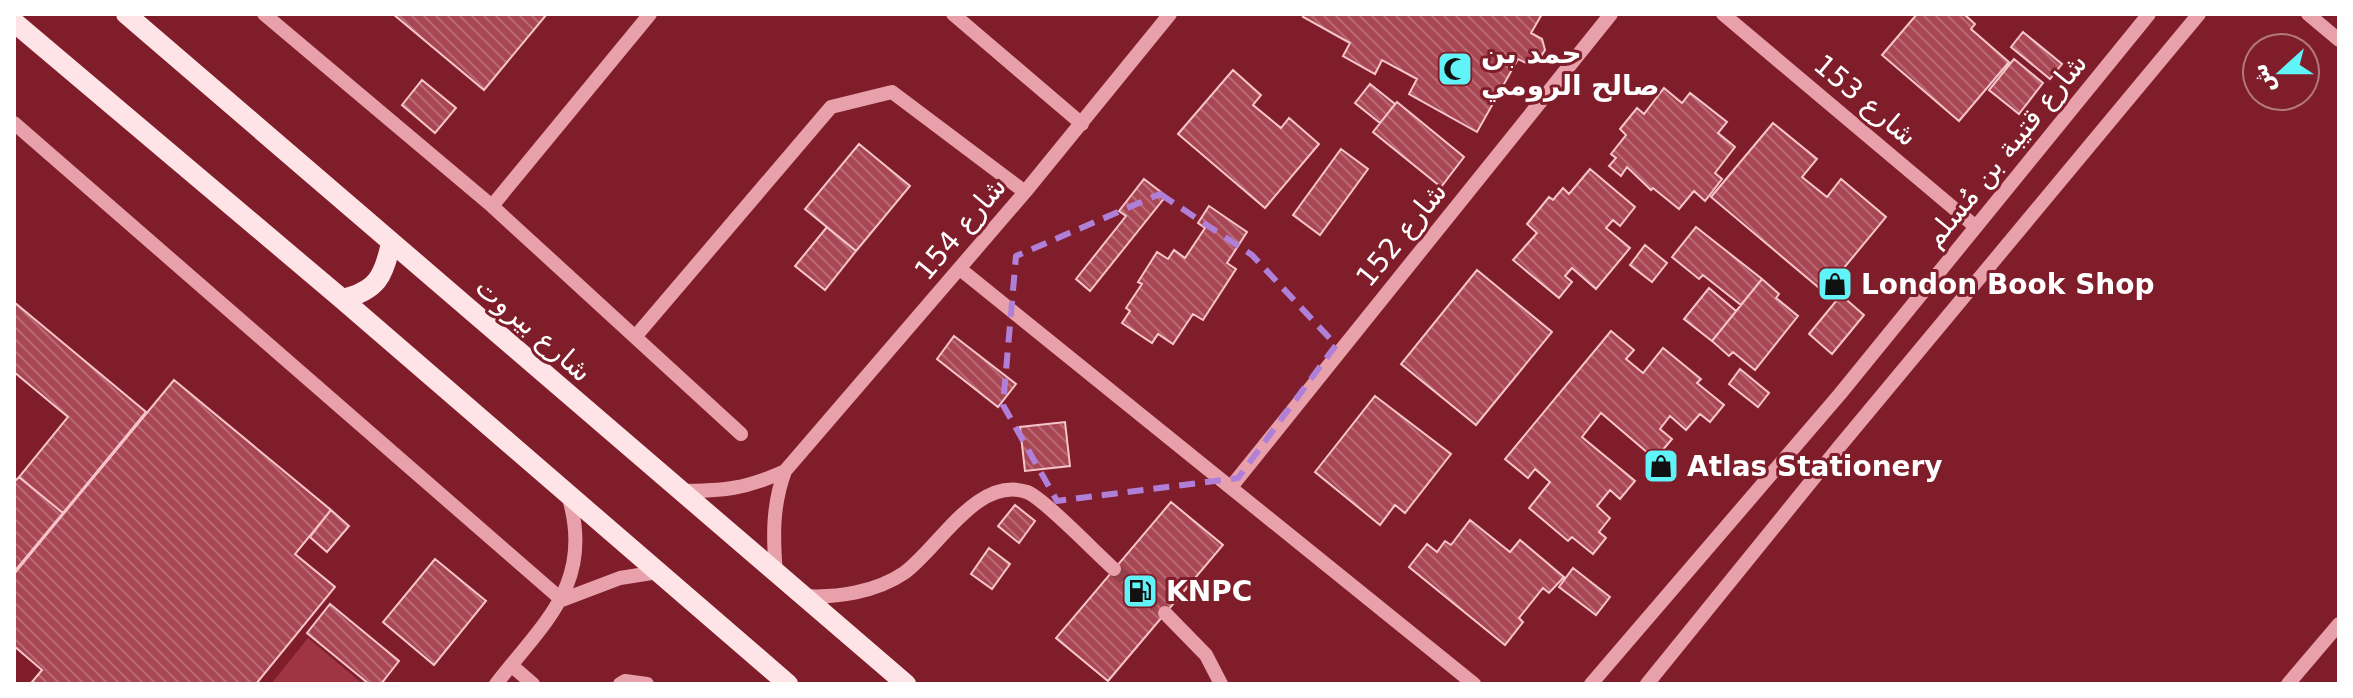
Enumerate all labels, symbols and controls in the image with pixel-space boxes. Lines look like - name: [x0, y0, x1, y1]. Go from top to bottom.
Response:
- north arrow: [2241, 32, 2321, 112]
- place label: حمد بن صالح الرومي: [1481, 37, 1660, 102]
- street label: شارع قتيبة بن مُسلم: [1917, 47, 2094, 254]
- street label: شارع 153: [1807, 48, 1924, 153]
- mosque icon: حمد بن صالح الرومي: [1436, 50, 1474, 88]
- text: ش: [2246, 60, 2280, 98]
- street label: شارع 154: [908, 170, 1013, 287]
- street label: شارع 152: [1349, 176, 1453, 293]
- shop icon: London Book Shop: [1816, 265, 1854, 303]
- place label: London Book Shop: [1861, 268, 2155, 301]
- street label: شارع بيروت: [469, 270, 598, 389]
- shop icon: Atlas Stationery: [1642, 447, 1680, 485]
- place label: Atlas Stationery: [1687, 450, 1943, 483]
- fuel station icon: KNPC: [1121, 572, 1159, 610]
- place label: KNPC: [1166, 575, 1252, 608]

